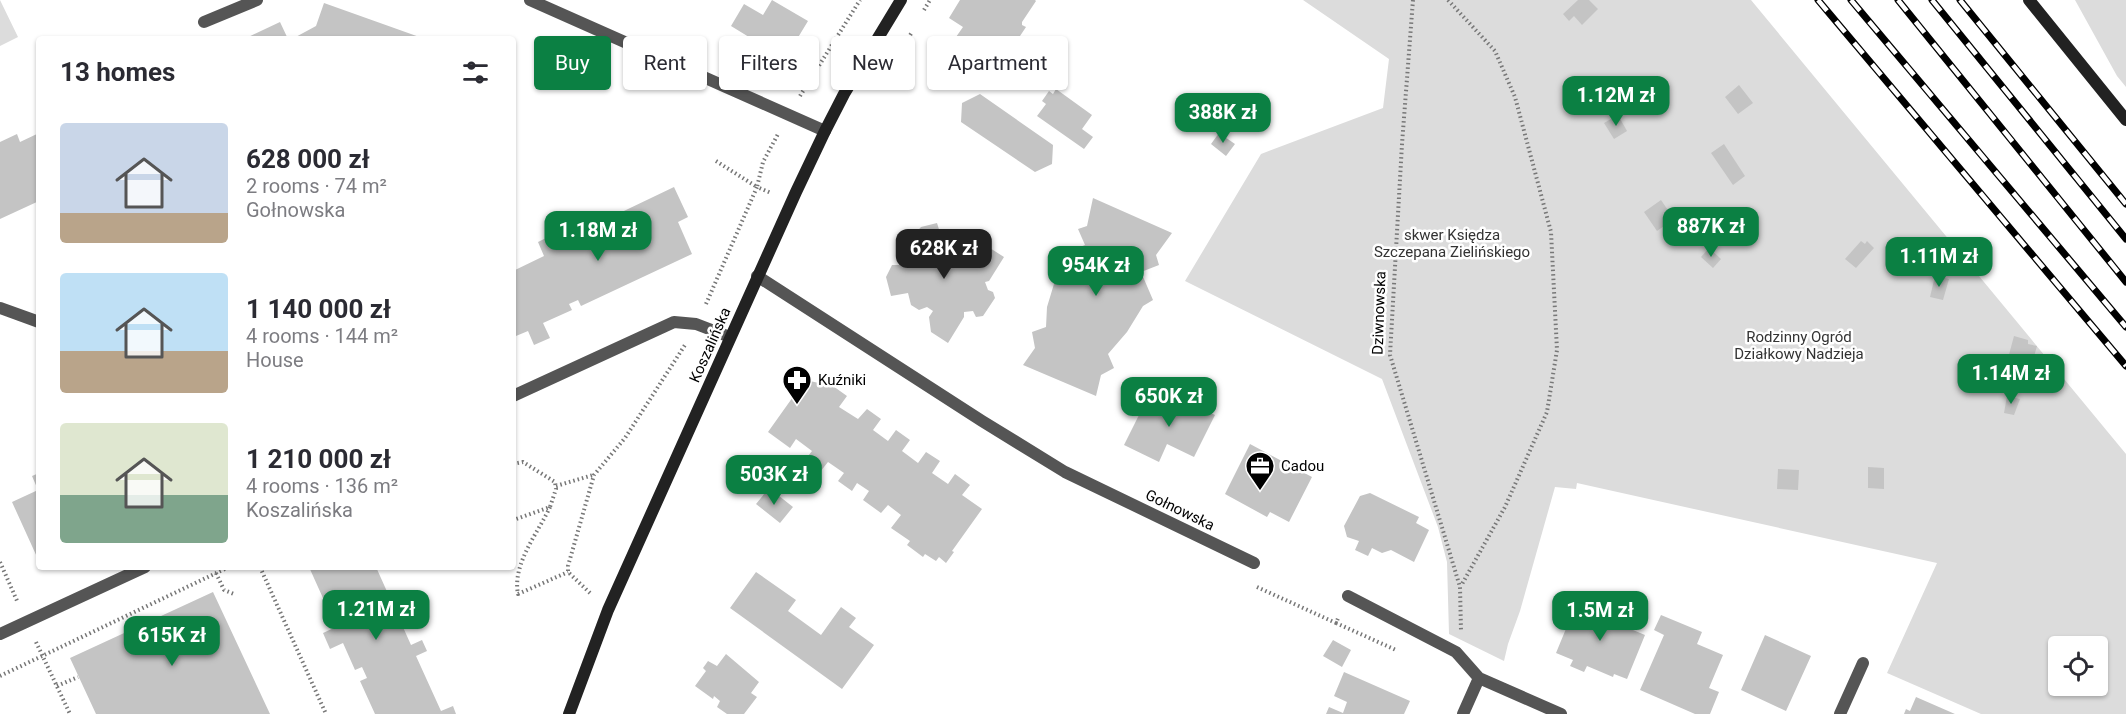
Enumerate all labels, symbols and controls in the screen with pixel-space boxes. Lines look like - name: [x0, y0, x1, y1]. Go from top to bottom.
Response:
- chip: Buy: [534, 36, 611, 90]
- chip: Rent: [623, 36, 707, 90]
- chip: Filters: [719, 36, 819, 90]
- chip: New: [831, 36, 915, 90]
- chip: Apartment: [927, 36, 1068, 90]
- icon: filters: [459, 56, 492, 89]
- text: 13 homes: [60, 57, 175, 87]
- pin: 1.12M zł: [1554, 76, 1678, 127]
- text: 1.12M zł: [1576, 83, 1656, 107]
- pin: 388K zł: [1168, 93, 1278, 144]
- text: 388K zł: [1189, 100, 1257, 124]
- text: 628 000 zł: [246, 144, 370, 174]
- icon: home: [108, 147, 180, 219]
- text: 2 rooms · 74 m²: [246, 174, 387, 198]
- text: Gołnowska: [246, 198, 345, 222]
- pin: 887K zł: [1656, 207, 1766, 258]
- pin: 1.18M zł: [536, 211, 660, 262]
- text: 887K zł: [1677, 214, 1745, 238]
- text: 1.18M zł: [558, 218, 638, 242]
- park label: skwer Księdza Szczepana Zielińskiego: [1374, 226, 1530, 261]
- pin: 628K zł: [889, 229, 999, 280]
- text: 628K zł: [910, 236, 978, 260]
- pin: 1.11M zł: [1877, 237, 2001, 288]
- text: 1.11M zł: [1899, 244, 1979, 268]
- pin: 954K zł: [1041, 246, 1151, 297]
- text: 954K zł: [1062, 253, 1130, 277]
- street label: Dziwnowska: [1369, 271, 1389, 355]
- text: 1 140 000 zł: [246, 294, 391, 324]
- icon: home: [108, 297, 180, 369]
- street label: Koszalińska: [685, 305, 735, 385]
- text: 4 rooms · 144 m²: [246, 324, 398, 348]
- park label: Rodzinny Ogród Działkowy Nadzieja: [1734, 328, 1864, 363]
- text: House: [246, 348, 304, 372]
- pin: 1.14M zł: [1949, 354, 2073, 405]
- text: 1.14M zł: [1971, 361, 2051, 385]
- pharmacy icon: Kuźniki: [781, 364, 813, 406]
- place label: Kuźniki: [818, 371, 866, 389]
- pin: 650K zł: [1114, 377, 1224, 428]
- text: 650K zł: [1135, 384, 1203, 408]
- text: 1 210 000 zł: [246, 444, 391, 474]
- icon: home: [108, 447, 180, 519]
- office icon: Cadou: [1244, 450, 1276, 492]
- pin: 503K zł: [719, 455, 829, 506]
- place label: Cadou: [1281, 457, 1324, 475]
- text: 503K zł: [740, 462, 808, 486]
- text: 4 rooms · 136 m²: [246, 474, 398, 498]
- street label: Gołnowska: [1143, 486, 1217, 534]
- text: Koszalińska: [246, 498, 353, 522]
- pin: 1.21M zł: [314, 590, 438, 641]
- pin: 1.5M zł: [1545, 591, 1655, 642]
- text: 1.21M zł: [336, 597, 416, 621]
- text: 1.5M zł: [1566, 598, 1634, 622]
- pin: 615K zł: [117, 616, 227, 667]
- text: 615K zł: [138, 623, 206, 647]
- map controls: [2048, 636, 2108, 696]
- button: locate: [2048, 636, 2108, 696]

